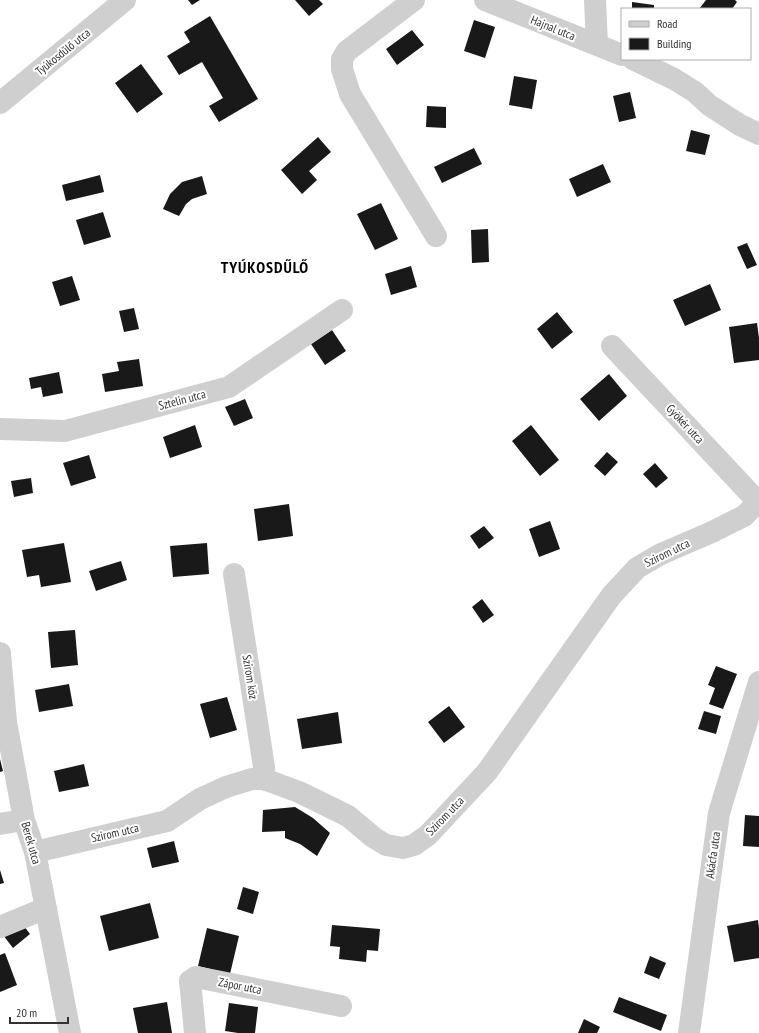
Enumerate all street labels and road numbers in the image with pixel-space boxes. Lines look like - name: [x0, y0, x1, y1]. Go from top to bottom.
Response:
- street label: Hajnal utca: [529, 12, 578, 43]
- street label: Tyúkosdűlő utca: [32, 25, 93, 78]
- street label: Sztelin utca: [157, 386, 207, 413]
- street label: Gyökér utca: [663, 401, 707, 447]
- street label: Szirom utca: [642, 535, 692, 570]
- street label: Szirom köz: [240, 654, 261, 700]
- street label: Szirom utca: [422, 793, 467, 838]
- street label: Berek utca: [18, 820, 45, 866]
- street label: Szirom utca: [90, 820, 140, 845]
- street label: Akácfa utca: [702, 830, 723, 879]
- street label: Zápor utca: [217, 974, 263, 997]

